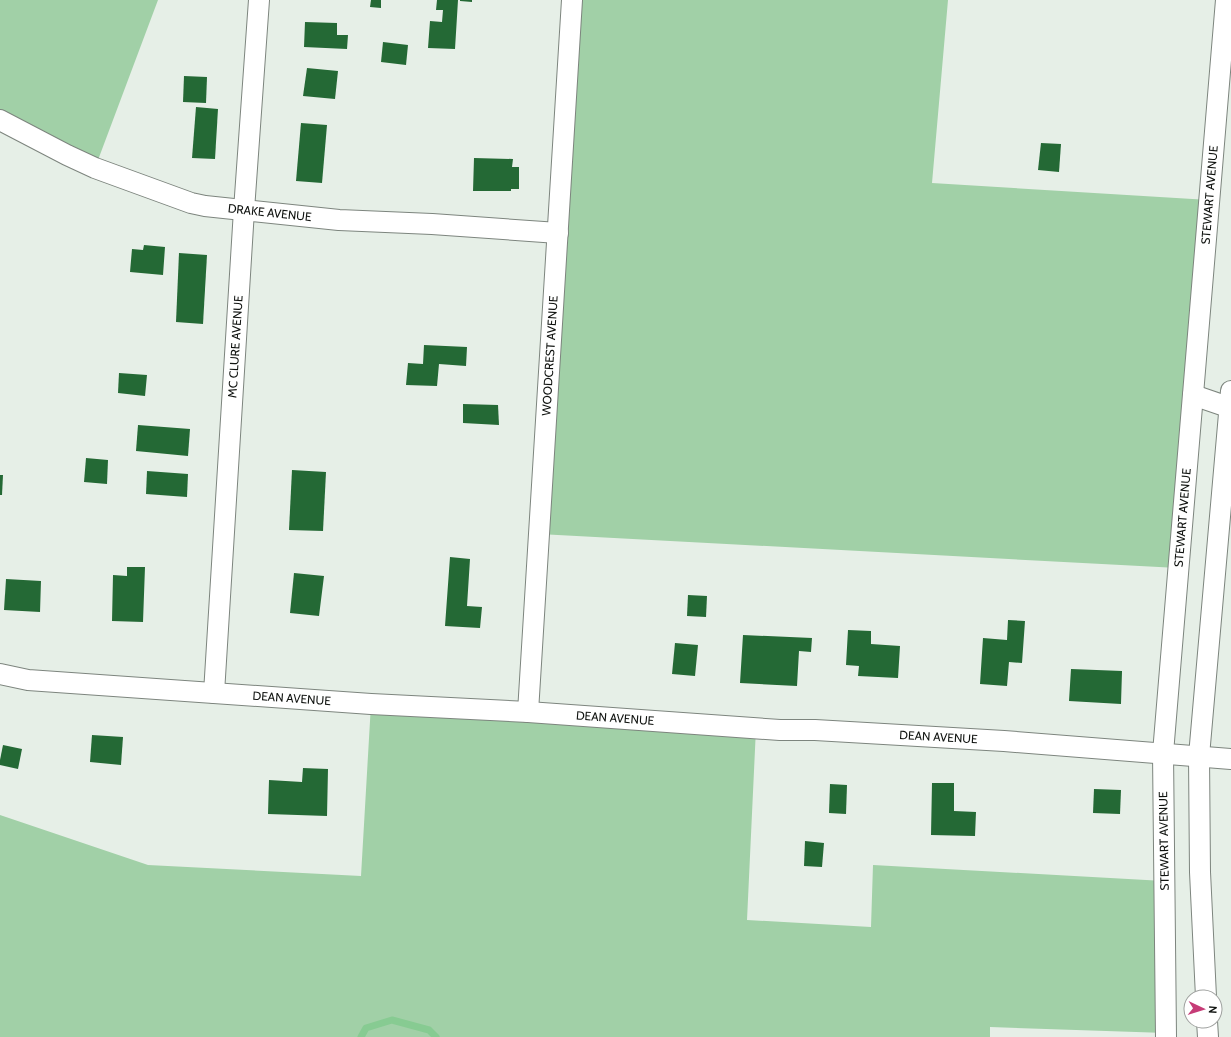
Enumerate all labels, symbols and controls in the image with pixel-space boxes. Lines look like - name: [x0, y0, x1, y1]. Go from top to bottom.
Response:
- street label: STEWART AVENUE: [1198, 145, 1221, 245]
- street label: DRAKE AVENUE: [227, 200, 313, 224]
- street label: MC CLURE AVENUE: [224, 294, 246, 398]
- street label: WOODCREST AVENUE: [538, 295, 561, 416]
- street label: STEWART AVENUE: [1171, 467, 1194, 568]
- street label: DEAN AVENUE: [252, 688, 332, 708]
- street label: DEAN AVENUE: [575, 707, 655, 728]
- street label: DEAN AVENUE: [899, 727, 978, 746]
- street label: STEWART AVENUE: [1155, 791, 1172, 891]
- north arrow: [1183, 989, 1223, 1029]
- text: N: [1206, 1005, 1220, 1014]

